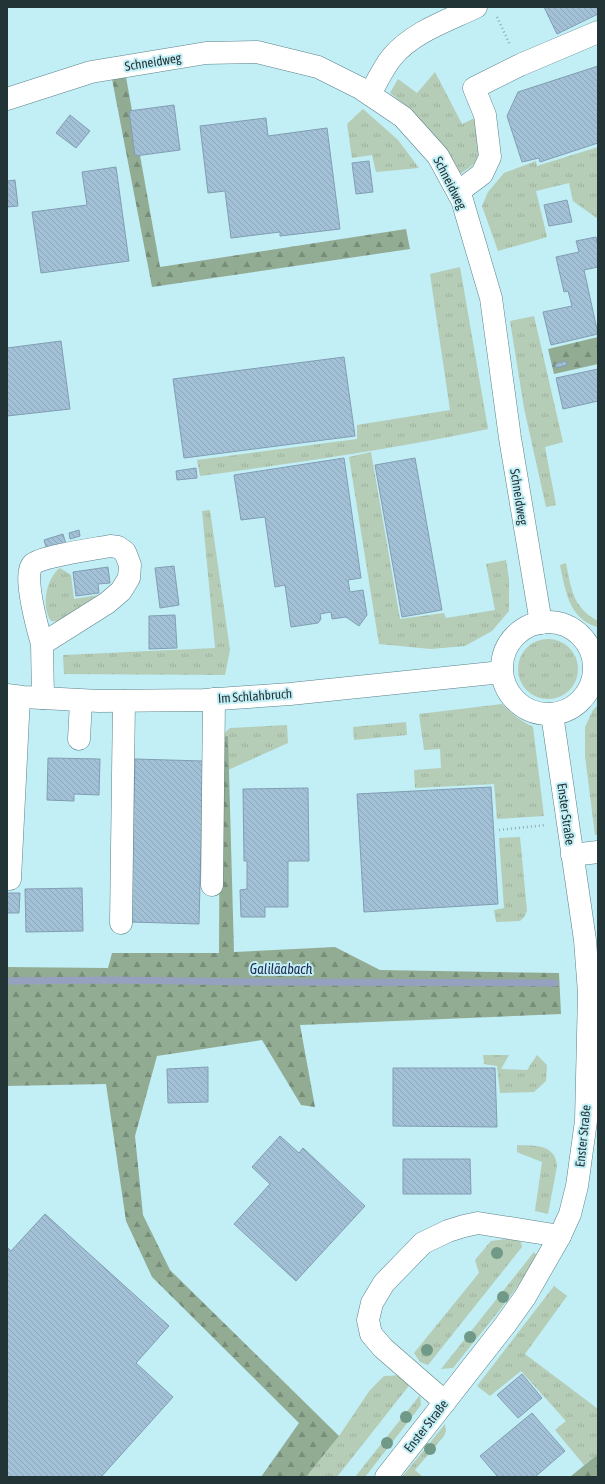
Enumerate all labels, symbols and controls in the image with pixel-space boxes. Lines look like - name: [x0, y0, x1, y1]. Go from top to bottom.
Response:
- street label: Schneidweg: [124, 50, 183, 74]
- street label: Schneidweg: [430, 154, 470, 212]
- street label: Schneidweg: [507, 468, 531, 527]
- street label: Im Schlahbruch: [217, 686, 293, 706]
- street label: Enster Straße: [554, 782, 578, 846]
- water label: Galiläabach: [250, 961, 312, 977]
- street label: Enster Straße: [572, 1104, 594, 1168]
- street label: Enster Straße: [401, 1397, 451, 1455]

